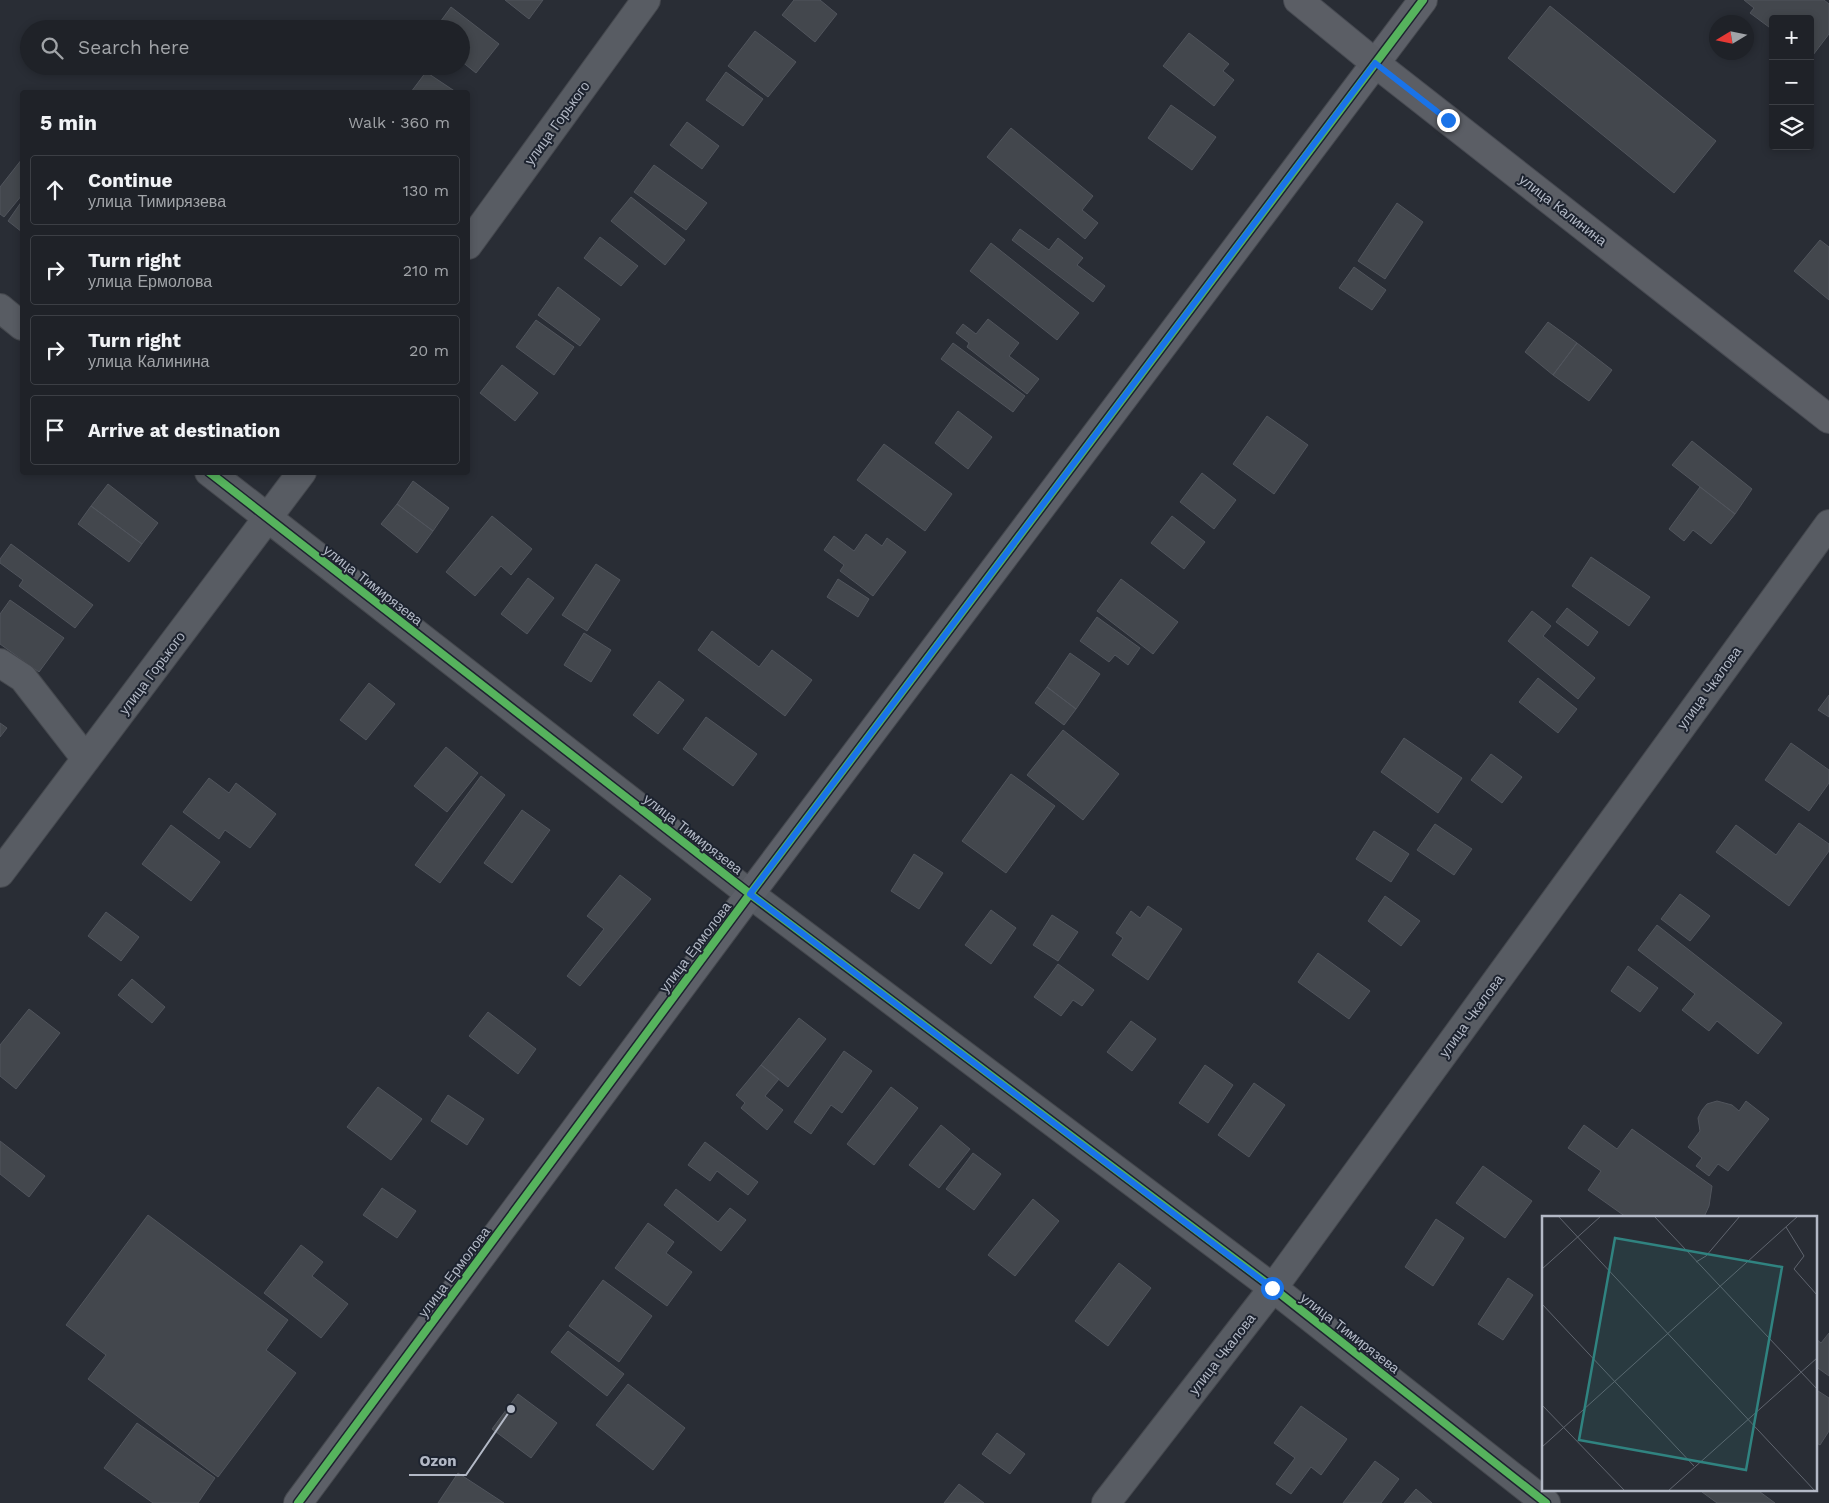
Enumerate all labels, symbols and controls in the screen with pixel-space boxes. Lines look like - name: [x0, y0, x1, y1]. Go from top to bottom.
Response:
- north arrow: [1709, 15, 1754, 60]
- map controls: [1769, 15, 1814, 150]
- button: +: [1769, 15, 1814, 60]
- search box: [20, 20, 470, 75]
- icon: search: [38, 34, 66, 62]
- text: Search here: [78, 36, 189, 59]
- button: −: [1769, 60, 1814, 105]
- street label: улица Горького: [521, 78, 593, 168]
- button: layers: [1769, 105, 1814, 150]
- route end: [1437, 109, 1460, 132]
- text: 5 min: [40, 110, 97, 135]
- text: Walk · 360 m: [348, 113, 450, 132]
- text: Continue: [88, 169, 172, 192]
- street label: улица Калинина: [1516, 171, 1610, 249]
- icon: ahead: [41, 176, 69, 204]
- text: 130 m: [403, 181, 449, 200]
- text: улица Тимирязева: [88, 192, 226, 211]
- text: Turn right: [88, 249, 181, 272]
- icon: right: [41, 256, 69, 284]
- text: 210 m: [403, 261, 449, 280]
- text: улица Ермолова: [88, 272, 212, 291]
- text: Turn right: [88, 329, 181, 352]
- icon: right: [41, 336, 69, 364]
- text: 20 m: [409, 341, 449, 360]
- text: улица Калинина: [88, 352, 209, 371]
- icon: arrive: [41, 416, 69, 444]
- text: Arrive at destination: [88, 419, 280, 442]
- street label: улица Тимирязева: [320, 542, 426, 629]
- street label: улица Горького: [116, 628, 188, 718]
- street label: улица Чкалова: [1674, 643, 1744, 732]
- street label: улица Тимирязева: [640, 791, 746, 878]
- street label: улица Ермолова: [656, 899, 734, 995]
- street label: улица Чкалова: [1436, 971, 1506, 1060]
- inset map: [1542, 1216, 1816, 1490]
- street label: улица Ермолова: [415, 1224, 493, 1320]
- route start: [1261, 1277, 1284, 1300]
- street label: улица Тимирязева: [1297, 1290, 1403, 1377]
- street label: улица Чкалова: [1186, 1310, 1259, 1398]
- callout: Ozon: [409, 1445, 466, 1475]
- text: Ozon: [420, 1452, 457, 1470]

